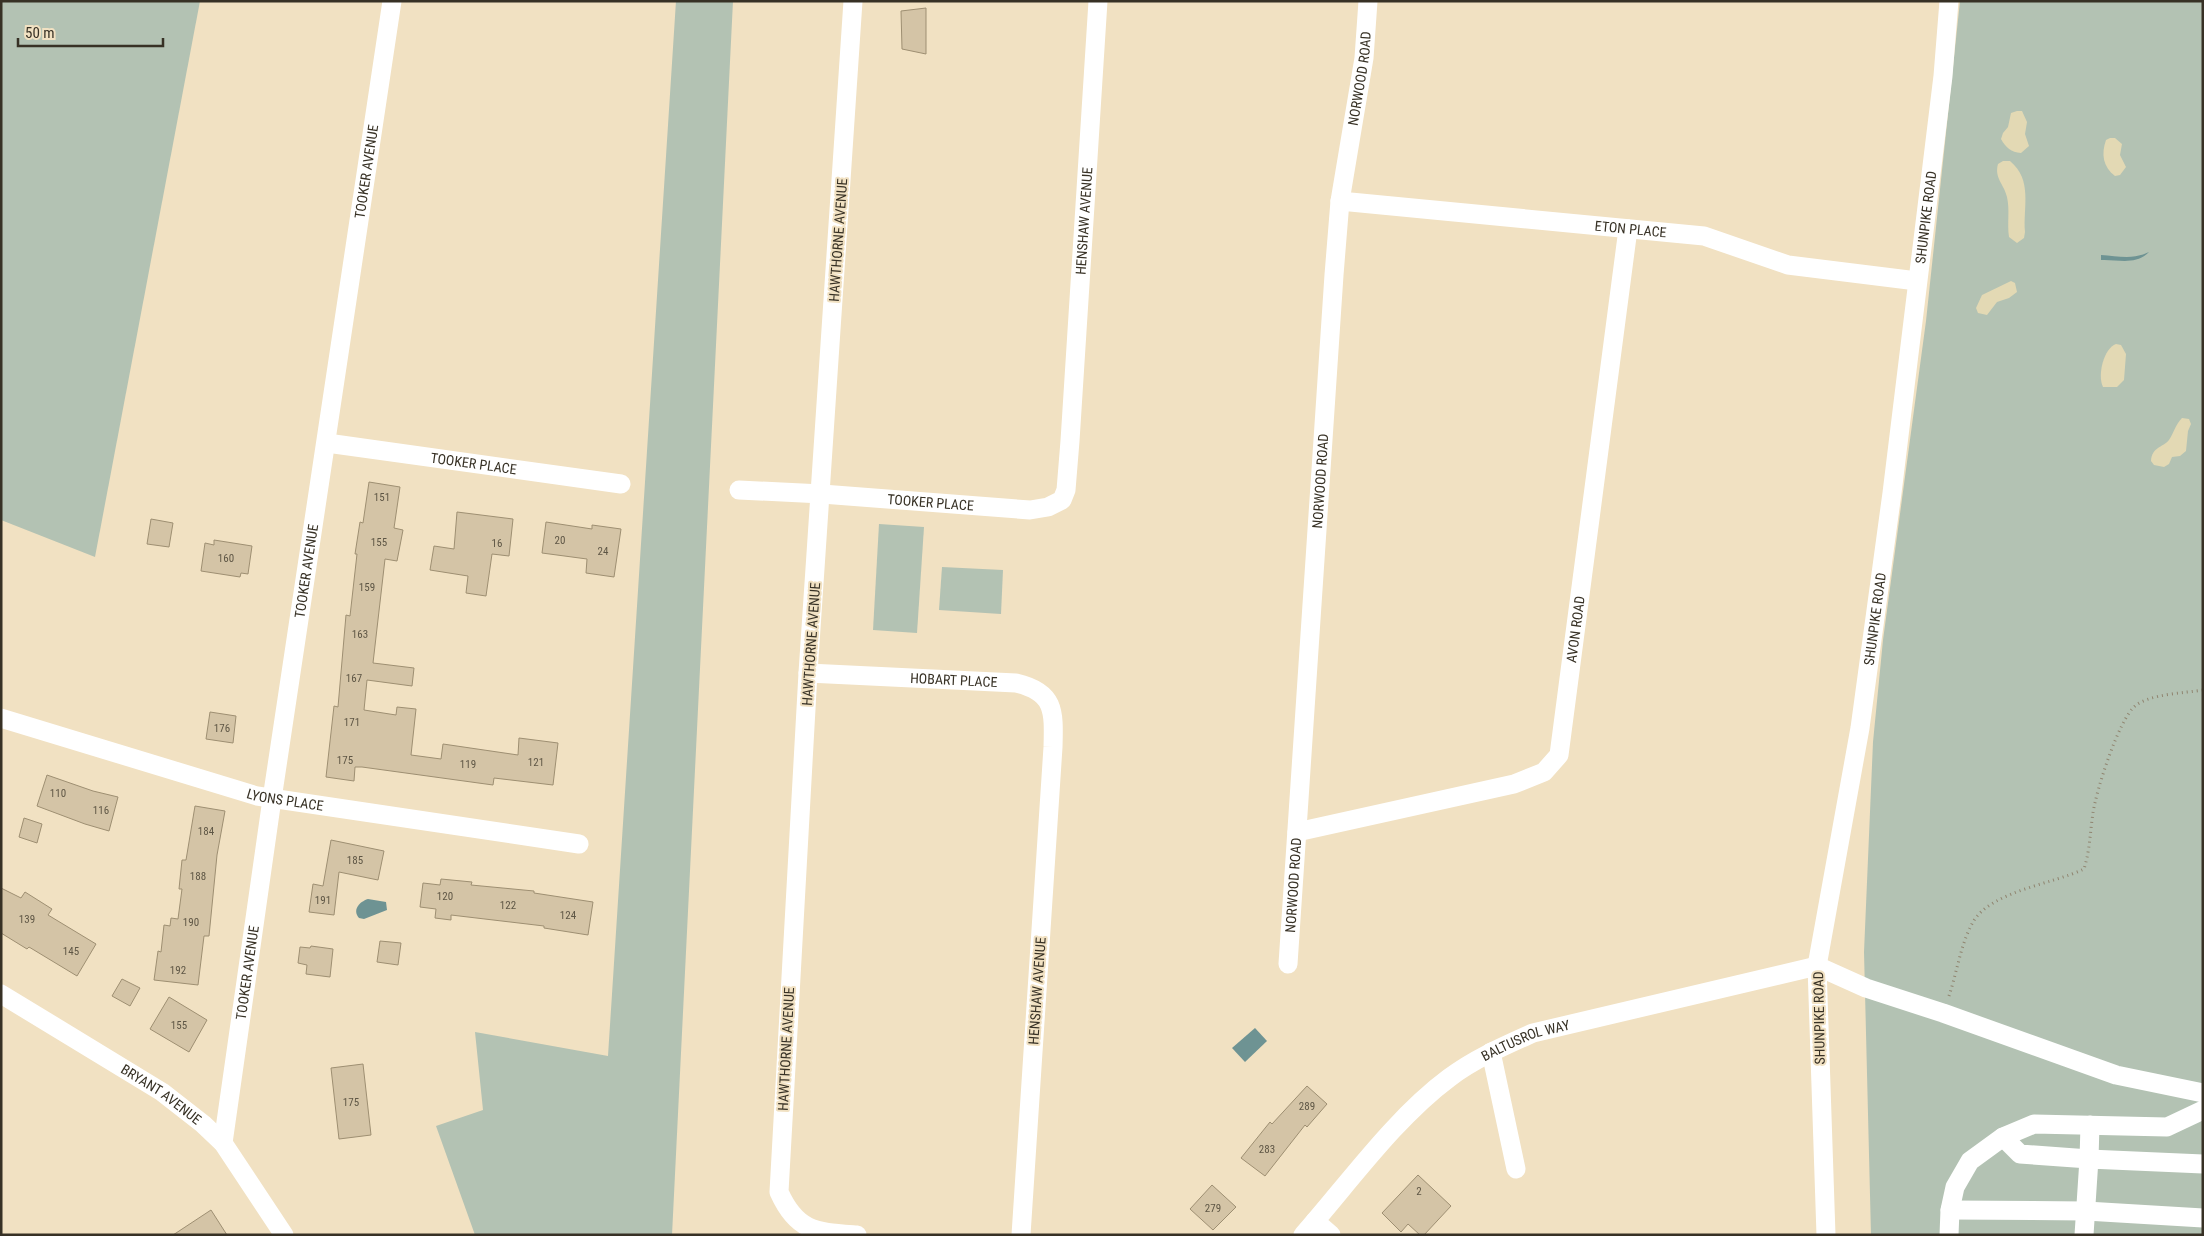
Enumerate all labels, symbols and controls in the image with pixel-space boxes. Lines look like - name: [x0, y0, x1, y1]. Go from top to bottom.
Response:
- scale bar: [18, 15, 162, 47]
- text: 50 m: [25, 24, 55, 42]
- street label: NORWOOD ROAD: [1345, 31, 1374, 127]
- street label: TOOKER AVENUE: [351, 123, 381, 220]
- street label: HENSHAW AVENUE: [1073, 167, 1095, 275]
- street label: SHUNPIKE ROAD: [1912, 170, 1939, 265]
- street label: HAWTHORNE AVENUE: [826, 178, 850, 302]
- street label: ETON PLACE: [1594, 218, 1667, 240]
- street label: NORWOOD ROAD: [1309, 433, 1331, 529]
- street label: TOOKER PLACE: [430, 450, 518, 477]
- house number: 151: [374, 491, 390, 504]
- street label: TOOKER PLACE: [887, 491, 974, 514]
- street label: TOOKER AVENUE: [291, 523, 321, 619]
- house number: 20: [555, 534, 565, 547]
- house number: 155: [371, 536, 387, 549]
- house number: 16: [492, 537, 502, 550]
- house number: 24: [598, 545, 609, 558]
- house number: 160: [218, 552, 234, 565]
- street label: SHUNPIKE ROAD: [1861, 572, 1889, 666]
- house number: 159: [359, 581, 375, 594]
- street label: HAWTHORNE AVENUE: [799, 582, 823, 706]
- street label: AVON ROAD: [1563, 595, 1588, 664]
- house number: 163: [352, 628, 368, 641]
- street label: HOBART PLACE: [910, 670, 998, 690]
- house number: 167: [346, 672, 362, 685]
- house number: 171: [344, 716, 360, 729]
- house number: 176: [214, 722, 230, 735]
- house number: 175: [337, 754, 353, 767]
- house number: 121: [528, 756, 544, 769]
- house number: 119: [460, 758, 476, 771]
- street label: LYONS PLACE: [245, 785, 324, 814]
- house number: 110: [50, 787, 66, 800]
- house number: 116: [93, 804, 109, 817]
- house number: 184: [198, 825, 215, 838]
- street label: NORWOOD ROAD: [1282, 837, 1304, 933]
- house number: 185: [347, 854, 363, 867]
- house number: 188: [190, 870, 206, 883]
- house number: 120: [437, 890, 453, 903]
- house number: 191: [315, 894, 331, 907]
- house number: 122: [500, 899, 516, 912]
- house number: 124: [560, 909, 577, 922]
- house number: 139: [19, 913, 35, 926]
- house number: 190: [183, 916, 199, 929]
- street label: TOOKER AVENUE: [233, 925, 262, 1021]
- street label: HENSHAW AVENUE: [1025, 937, 1049, 1045]
- house number: 145: [63, 945, 79, 958]
- house number: 192: [170, 964, 186, 977]
- street label: SHUNPIKE ROAD: [1810, 971, 1828, 1065]
- street label: HAWTHORNE AVENUE: [775, 987, 797, 1111]
- street label: BALTUSROL WAY: [1478, 1016, 1572, 1064]
- house number: 155: [171, 1019, 187, 1032]
- street label: BRYANT AVENUE: [118, 1061, 204, 1128]
- house number: 175: [343, 1096, 359, 1109]
- house number: 289: [1299, 1100, 1315, 1113]
- house number: 283: [1259, 1143, 1275, 1156]
- house number: 2: [1416, 1185, 1422, 1198]
- house number: 279: [1205, 1202, 1221, 1215]

